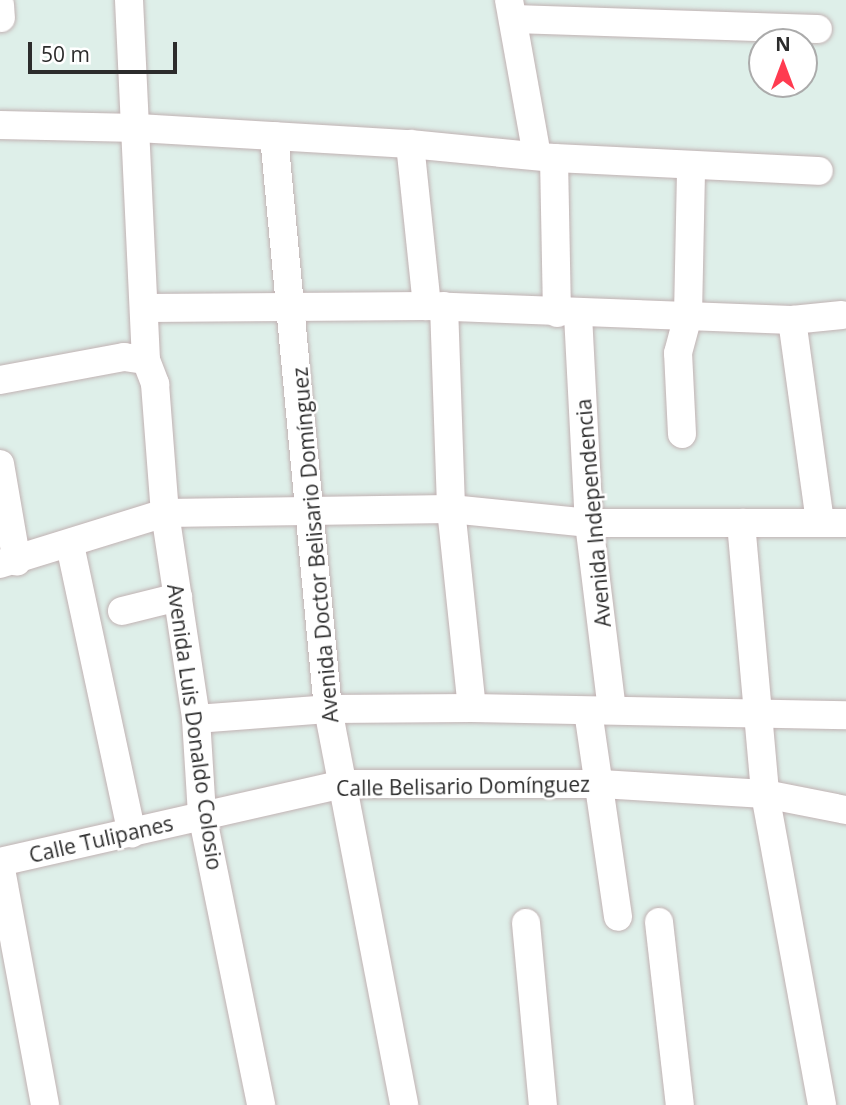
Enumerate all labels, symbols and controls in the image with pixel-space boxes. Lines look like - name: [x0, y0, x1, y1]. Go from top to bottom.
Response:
- scale bar: [32, 28, 180, 72]
- north arrow: [748, 28, 818, 98]
- text: N: [775, 31, 791, 57]
- text: 50 m: [41, 40, 90, 68]
- street label: Avenida Doctor Belisario Domínguez: [287, 366, 343, 724]
- street label: Avenida Independencia: [570, 398, 616, 628]
- street label: Avenida Luis Donaldo Colosio: [162, 582, 228, 872]
- street label: Calle Belisario Domínguez: [336, 771, 590, 801]
- street label: Calle Tulipanes: [27, 810, 175, 868]

